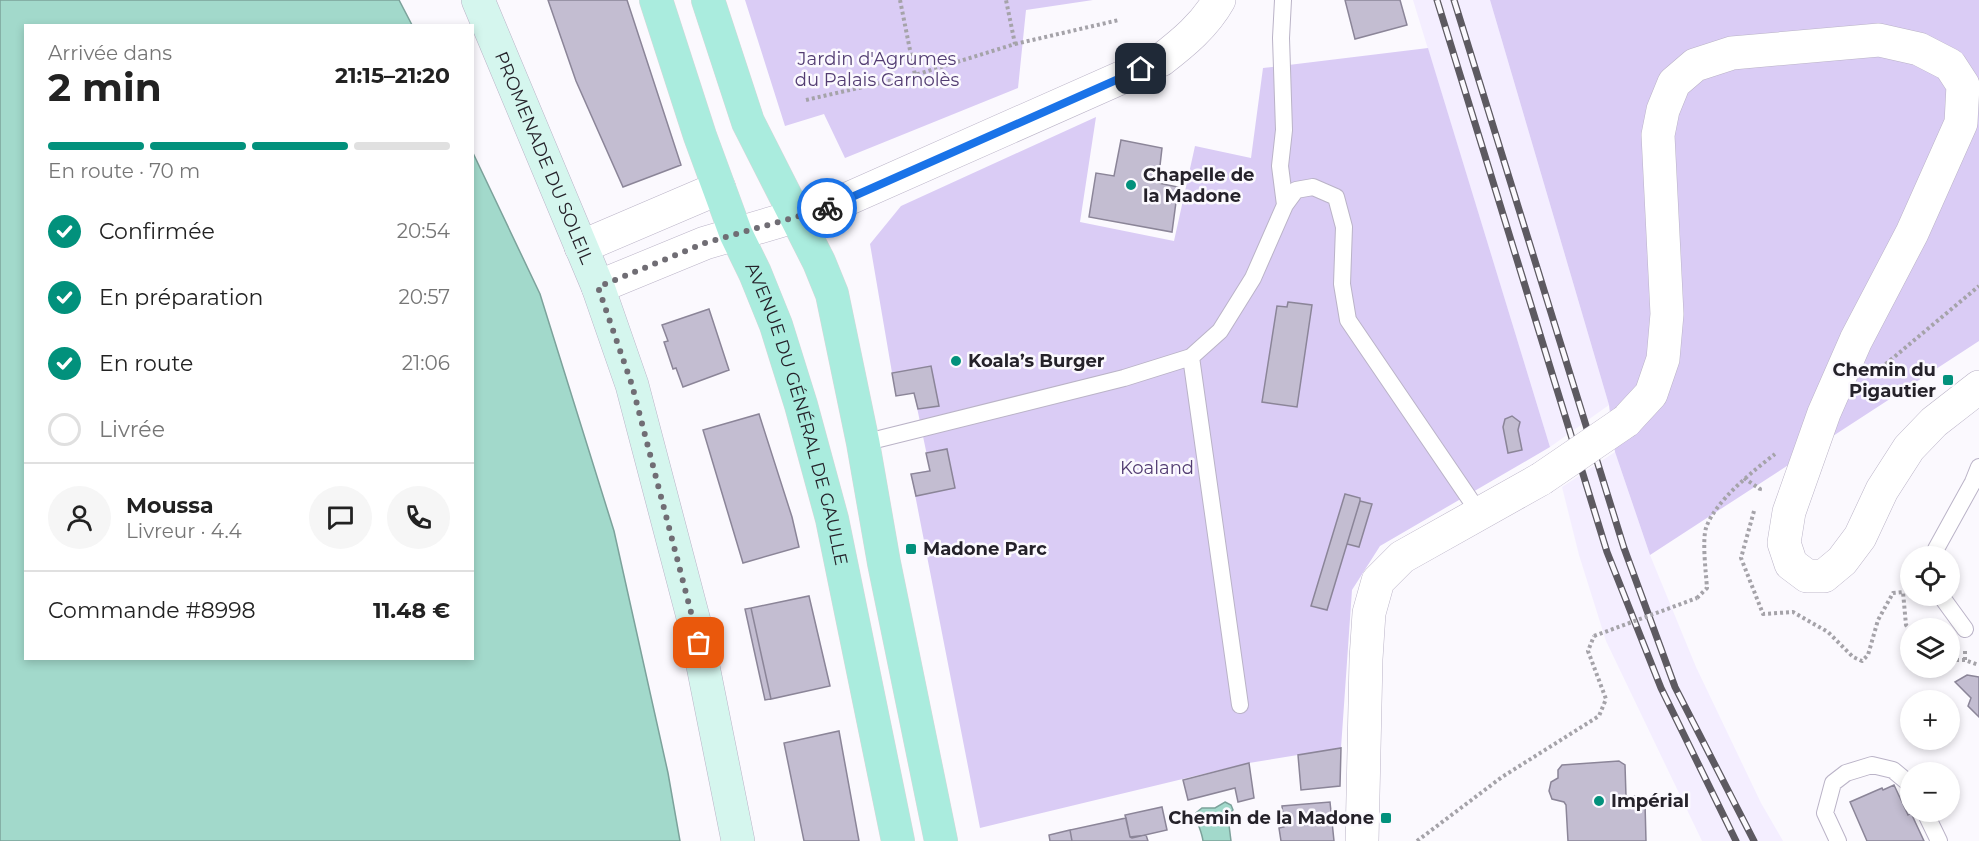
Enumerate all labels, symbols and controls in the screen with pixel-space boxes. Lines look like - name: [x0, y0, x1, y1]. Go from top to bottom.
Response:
- text: Arrivée dans: [48, 41, 172, 65]
- pin: [1115, 43, 1166, 94]
- street label: PROMENADE DU SOLEIL: [490, 48, 598, 268]
- park label: Jardin d'Agrumes du Palais Carnolès: [795, 48, 959, 91]
- icon: home: [1124, 52, 1157, 85]
- text: 21:15–21:20: [335, 62, 450, 89]
- text: 2 min: [48, 63, 162, 111]
- text: En route · 70 m: [48, 159, 200, 183]
- place label: Chapelle de la Madone: [1143, 164, 1254, 207]
- courier: [797, 178, 857, 238]
- marker: Chapelle de la Madone: [1124, 178, 1138, 192]
- icon: bike: [811, 192, 844, 225]
- icon: check: [48, 215, 81, 248]
- text: Confirmée: [99, 218, 215, 245]
- text: 20:54: [397, 219, 450, 243]
- street label: AVENUE DU GÉNÉRAL DE GAULLE: [740, 259, 852, 567]
- icon: check: [48, 281, 81, 314]
- text: En préparation: [99, 284, 263, 311]
- text: 20:57: [398, 285, 450, 309]
- icon: check: [48, 347, 81, 380]
- text: En route: [99, 350, 193, 377]
- place label: Koala’s Burger: [968, 350, 1105, 372]
- text: 21:06: [402, 351, 450, 375]
- marker: Koala’s Burger: [949, 354, 963, 368]
- place label: Chemin du Pigautier: [1832, 359, 1936, 402]
- marker: Chemin du Pigautier: [1941, 373, 1955, 387]
- text: Livrée: [99, 416, 165, 443]
- park label: Koaland: [1120, 457, 1194, 479]
- button: person: [48, 486, 111, 549]
- button: chat: [309, 486, 372, 549]
- button: phone: [387, 486, 450, 549]
- text: Moussa: [126, 492, 213, 519]
- text: Livreur · 4.4: [126, 519, 242, 543]
- place label: Madone Parc: [923, 538, 1047, 560]
- marker: Madone Parc: [904, 542, 918, 556]
- map controls: [1900, 546, 1960, 822]
- button: locate: [1900, 546, 1960, 606]
- text: Commande #8998: [48, 597, 256, 624]
- text: 11.48 €: [373, 597, 450, 624]
- pin: [673, 617, 724, 668]
- button: layers: [1900, 618, 1960, 678]
- icon: bag: [682, 626, 715, 659]
- button: +: [1900, 690, 1960, 750]
- button: −: [1900, 762, 1960, 822]
- place label: Impérial: [1611, 790, 1689, 812]
- marker: Impérial: [1592, 794, 1606, 808]
- place label: Chemin de la Madone: [1168, 807, 1374, 829]
- marker: Chemin de la Madone: [1379, 811, 1393, 825]

